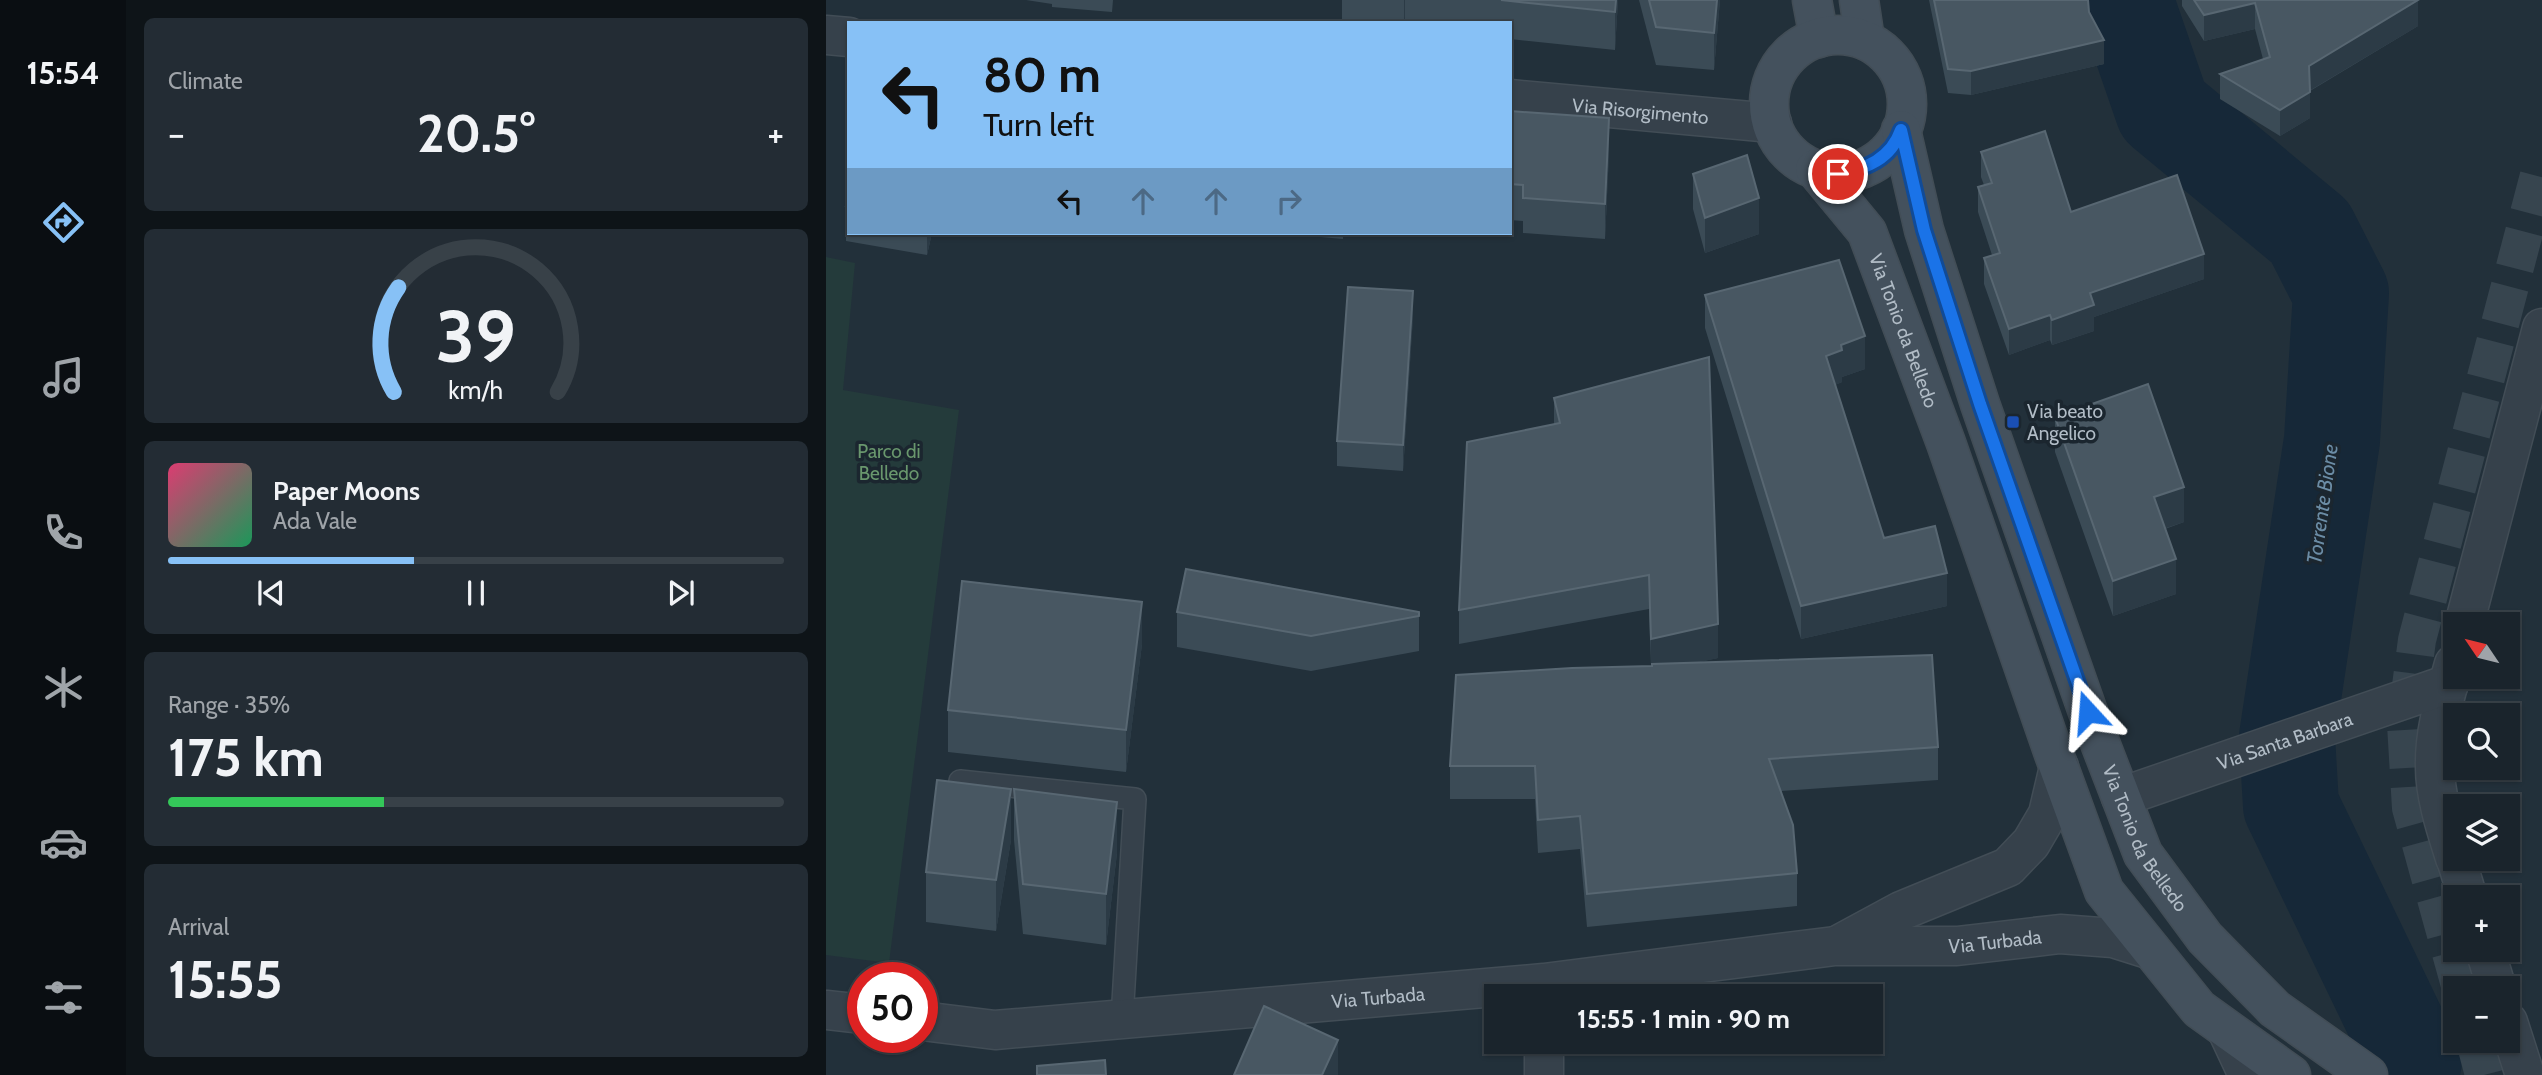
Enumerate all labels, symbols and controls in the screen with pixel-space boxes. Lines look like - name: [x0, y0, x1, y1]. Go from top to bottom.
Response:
- text: 80 m: [983, 45, 1101, 104]
- icon: left: [868, 49, 959, 140]
- text: 15:54: [26, 53, 100, 92]
- text: Climate: [168, 67, 243, 95]
- street label: Via Risorgimento: [1571, 93, 1710, 129]
- text: 20.5°: [417, 102, 535, 165]
- text: Turn left: [983, 105, 1094, 144]
- text: −: [168, 110, 185, 157]
- text: +: [767, 110, 784, 157]
- pin: [1808, 144, 1868, 204]
- icon: arrive: [1819, 155, 1857, 193]
- icon: left: [1051, 182, 1089, 220]
- icon: ahead: [1124, 182, 1162, 220]
- icon: ahead: [1197, 182, 1235, 220]
- icon: right: [1270, 182, 1308, 220]
- icon: directions: [39, 198, 88, 247]
- street label: Via Tonio da Belledo: [1865, 250, 1943, 411]
- text: 39: [436, 293, 516, 381]
- icon: music: [39, 353, 88, 402]
- text: km/h: [449, 375, 503, 405]
- place label: Via beato Angelico: [2027, 400, 2103, 445]
- marker: Via beato Angelico: [2005, 414, 2021, 430]
- park label: Parco di Belledo: [857, 440, 921, 485]
- water label: Torrente Bione: [2301, 442, 2343, 566]
- text: Paper Moons: [273, 475, 420, 507]
- text: Ada Vale: [273, 507, 357, 535]
- icon: phone: [39, 508, 88, 557]
- icon: previous: [252, 574, 290, 612]
- icon: pause: [457, 574, 495, 612]
- icon: next: [662, 574, 700, 612]
- north arrow: [2443, 612, 2520, 690]
- map controls: [2443, 612, 2520, 1053]
- icon: climate: [39, 663, 88, 712]
- position arrow: [2051, 675, 2125, 749]
- text: Range · 35%: [168, 691, 290, 719]
- button: search: [2443, 703, 2520, 780]
- street label: Via Santa Barbara: [2214, 707, 2355, 775]
- text: 175 km: [168, 726, 324, 789]
- street label: Via Tonio da Belledo: [2098, 762, 2193, 916]
- button: layers: [2443, 794, 2520, 871]
- icon: car: [39, 818, 88, 867]
- button: +: [2443, 885, 2520, 962]
- text: Arrival: [168, 913, 229, 941]
- street label: Via Turbada: [1948, 925, 2043, 958]
- text: 15:55: [168, 948, 283, 1011]
- speed limit sign: 50: [847, 962, 938, 1053]
- icon: filters: [39, 973, 88, 1022]
- button: −: [2443, 976, 2520, 1053]
- street label: Via Turbada: [1330, 982, 1426, 1013]
- text: 15:55 · 1 min · 90 m: [1577, 1003, 1790, 1035]

